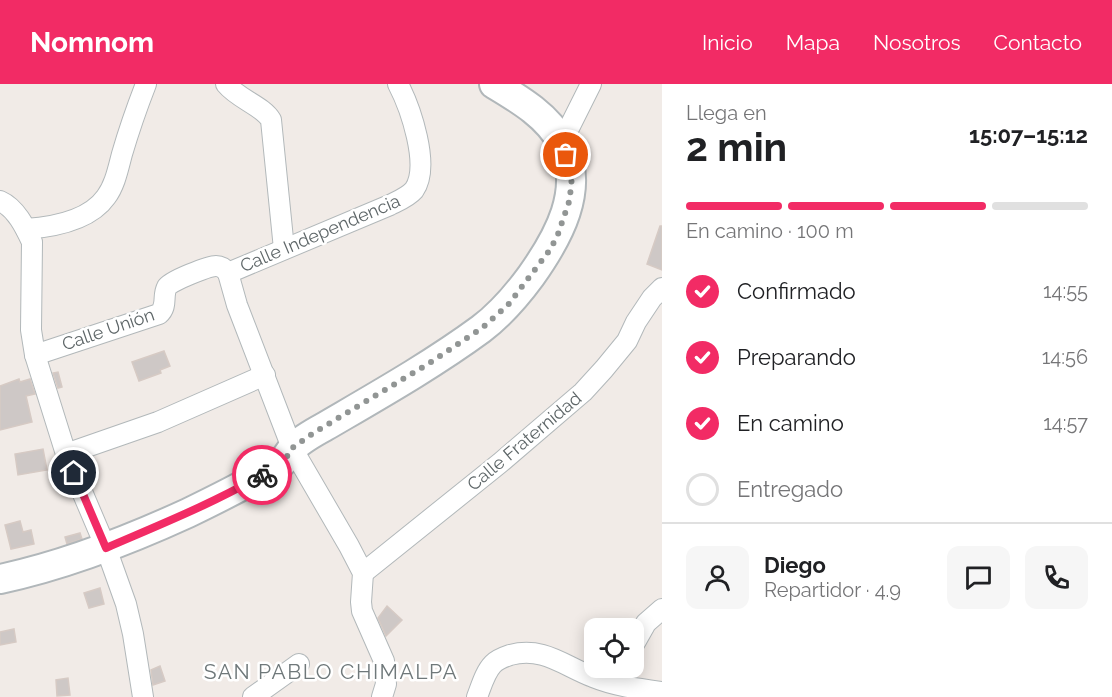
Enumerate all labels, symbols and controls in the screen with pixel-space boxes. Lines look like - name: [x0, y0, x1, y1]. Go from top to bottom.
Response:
- text: Nomnom: [30, 26, 154, 59]
- text: Inicio: [702, 30, 753, 55]
- text: Mapa: [786, 30, 840, 55]
- text: Nosotros: [873, 30, 961, 55]
- text: Contacto: [994, 30, 1082, 55]
- text: Llega en: [686, 101, 767, 125]
- text: 15:07–15:12: [969, 122, 1088, 148]
- text: 2 min: [686, 124, 787, 170]
- pin: [540, 129, 591, 180]
- icon: bag: [549, 138, 582, 171]
- street label: Calle Independencia: [237, 190, 403, 276]
- text: En camino · 100 m: [686, 219, 854, 243]
- icon: check: [686, 275, 719, 308]
- text: Confirmado: [737, 278, 856, 304]
- text: 14:55: [1043, 279, 1088, 303]
- street label: Calle Unión: [59, 303, 157, 355]
- icon: check: [686, 341, 719, 374]
- text: Preparando: [737, 344, 856, 370]
- text: 14:56: [1042, 345, 1088, 369]
- street label: Calle Fraternidad: [463, 387, 585, 495]
- icon: check: [686, 407, 719, 440]
- text: En camino: [737, 410, 844, 436]
- text: 14:57: [1043, 411, 1088, 435]
- courier: [232, 445, 292, 505]
- pin: [48, 447, 99, 498]
- icon: home: [57, 456, 90, 489]
- icon: bike: [246, 459, 279, 492]
- text: Entregado: [737, 476, 843, 502]
- button: person: [686, 546, 749, 609]
- button: chat: [947, 546, 1010, 609]
- button: phone: [1025, 546, 1088, 609]
- text: Diego: [764, 552, 826, 578]
- text: Repartidor · 4.9: [764, 578, 901, 602]
- map controls: [584, 618, 644, 678]
- button: locate: [584, 618, 644, 678]
- district label: SAN PABLO CHIMALPA: [204, 659, 458, 684]

